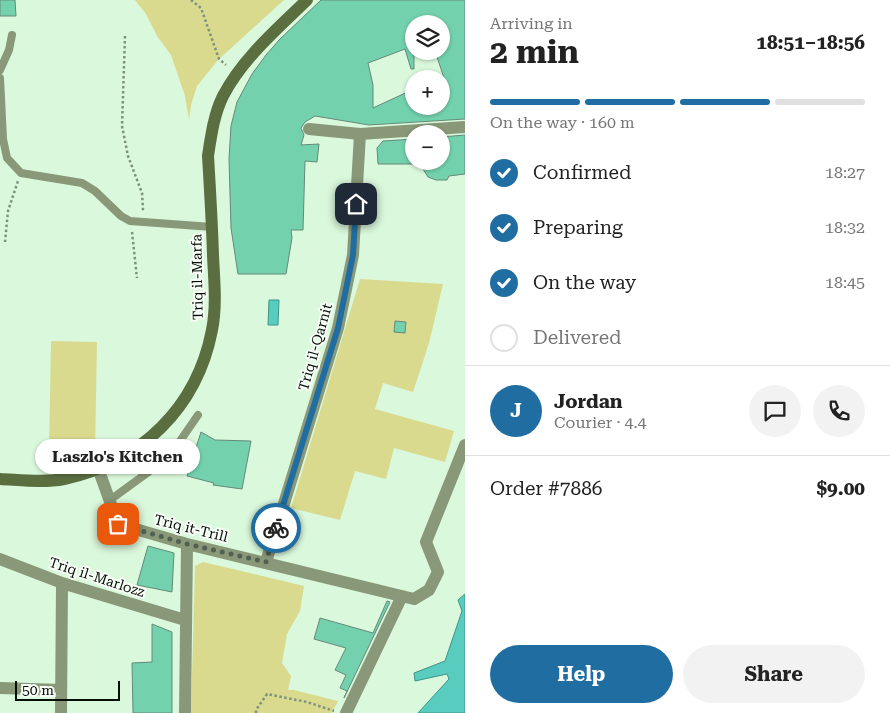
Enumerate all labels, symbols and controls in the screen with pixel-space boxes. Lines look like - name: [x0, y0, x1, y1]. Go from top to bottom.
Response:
- text: Arriving in: [490, 14, 573, 33]
- map controls: [405, 15, 450, 170]
- button: layers: [405, 15, 450, 60]
- text: 18:51–18:56: [756, 31, 865, 54]
- text: 2 min: [490, 33, 579, 71]
- button: +: [405, 70, 450, 115]
- text: On the way · 160 m: [490, 113, 635, 132]
- button: −: [405, 125, 450, 170]
- icon: check: [490, 159, 518, 187]
- text: Confirmed: [533, 161, 631, 184]
- text: 18:27: [825, 163, 865, 182]
- pin: [335, 183, 377, 225]
- icon: home: [342, 190, 370, 218]
- icon: check: [490, 214, 518, 242]
- text: Preparing: [533, 216, 623, 239]
- text: 18:32: [825, 218, 865, 237]
- street label: Triq il-Marfa: [188, 233, 206, 320]
- icon: check: [490, 269, 518, 297]
- text: On the way: [533, 271, 636, 294]
- text: 18:45: [825, 273, 865, 292]
- street label: Triq il-Qarnit: [295, 302, 335, 392]
- text: Delivered: [533, 326, 621, 349]
- button: chat: [749, 385, 801, 437]
- button: phone: [813, 385, 865, 437]
- text: Jordan: [554, 390, 623, 413]
- text: J: [510, 399, 522, 422]
- text: Courier · 4.4: [554, 413, 647, 432]
- callout: Laszlo's Kitchen: [36, 439, 200, 474]
- text: Laszlo's Kitchen: [52, 447, 183, 466]
- text: Order #7886: [490, 477, 602, 500]
- text: $9.00: [816, 477, 865, 500]
- pin: [97, 503, 139, 545]
- courier: [251, 503, 301, 553]
- icon: bag: [104, 510, 132, 538]
- street label: Triq it-Trill: [153, 511, 230, 545]
- icon: bike: [262, 514, 290, 542]
- street label: Triq il-Marlozz: [47, 554, 147, 600]
- button: Help: [490, 645, 673, 703]
- button: Share: [683, 645, 865, 703]
- scale bar: [15, 678, 120, 701]
- text: 50 m: [22, 682, 54, 698]

